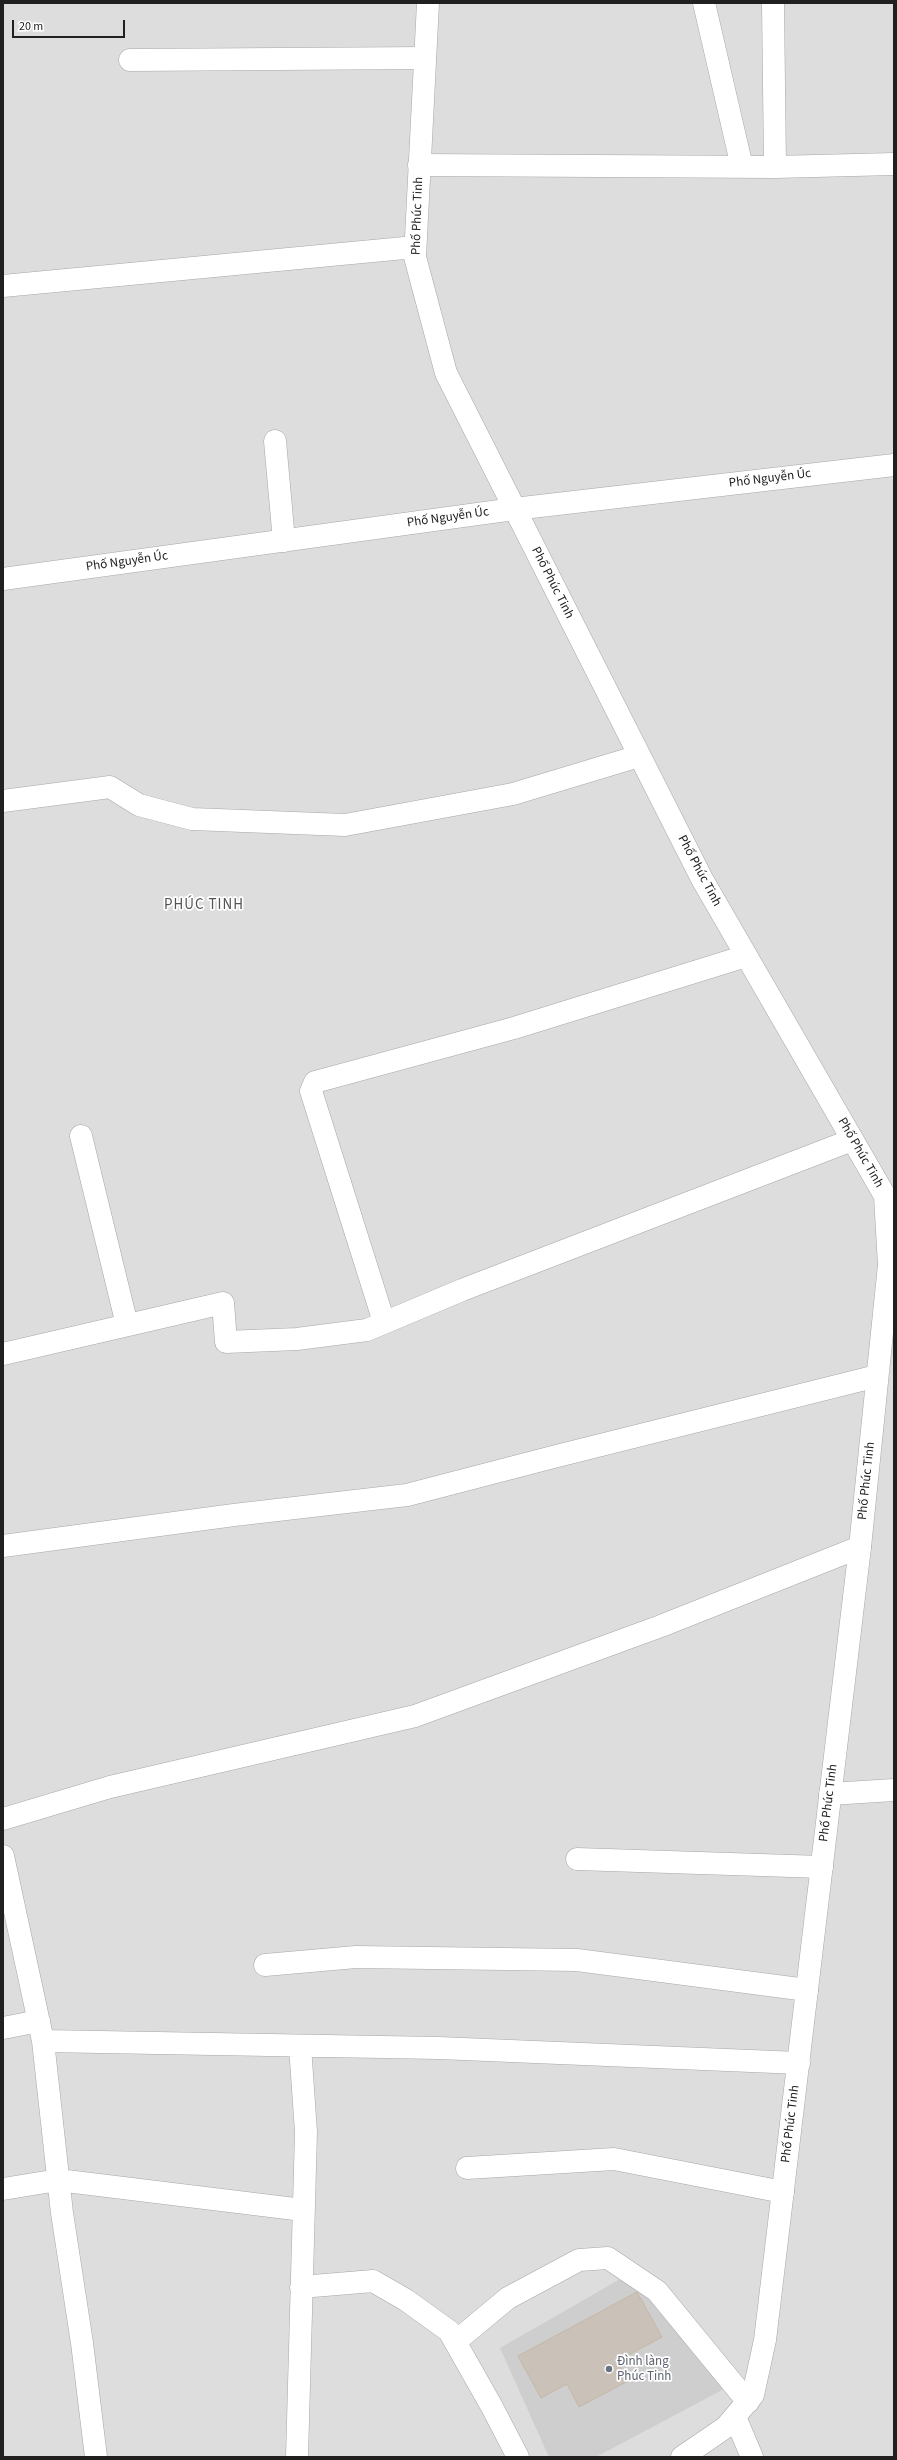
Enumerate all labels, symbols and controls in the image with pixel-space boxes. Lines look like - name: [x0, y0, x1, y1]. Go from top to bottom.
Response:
- scale bar: [14, 12, 127, 38]
- text: 20 m: [19, 18, 43, 35]
- street label: Phố Phúc Tinh: [409, 177, 427, 255]
- street label: Phố Nguyễn Úc: [728, 466, 812, 492]
- street label: Phố Nguyễn Úc: [406, 505, 490, 531]
- street label: Phố Phúc Tinh: [527, 545, 577, 621]
- street label: Phố Nguyễn Úc: [85, 549, 169, 575]
- street label: Phố Phúc Tinh: [674, 833, 724, 909]
- district label: PHÚC TINH: [164, 897, 244, 915]
- street label: Phố Phúc Tinh: [834, 1115, 886, 1191]
- street label: Phố Phúc Tinh: [855, 1441, 879, 1521]
- street label: Phố Phúc Tinh: [816, 1763, 842, 1843]
- street label: Phố Phúc Tinh: [778, 2084, 804, 2164]
- place label: Đình làng Phúc Tinh: [617, 2354, 671, 2385]
- marker: Đình làng Phúc Tinh: [604, 2364, 614, 2374]

